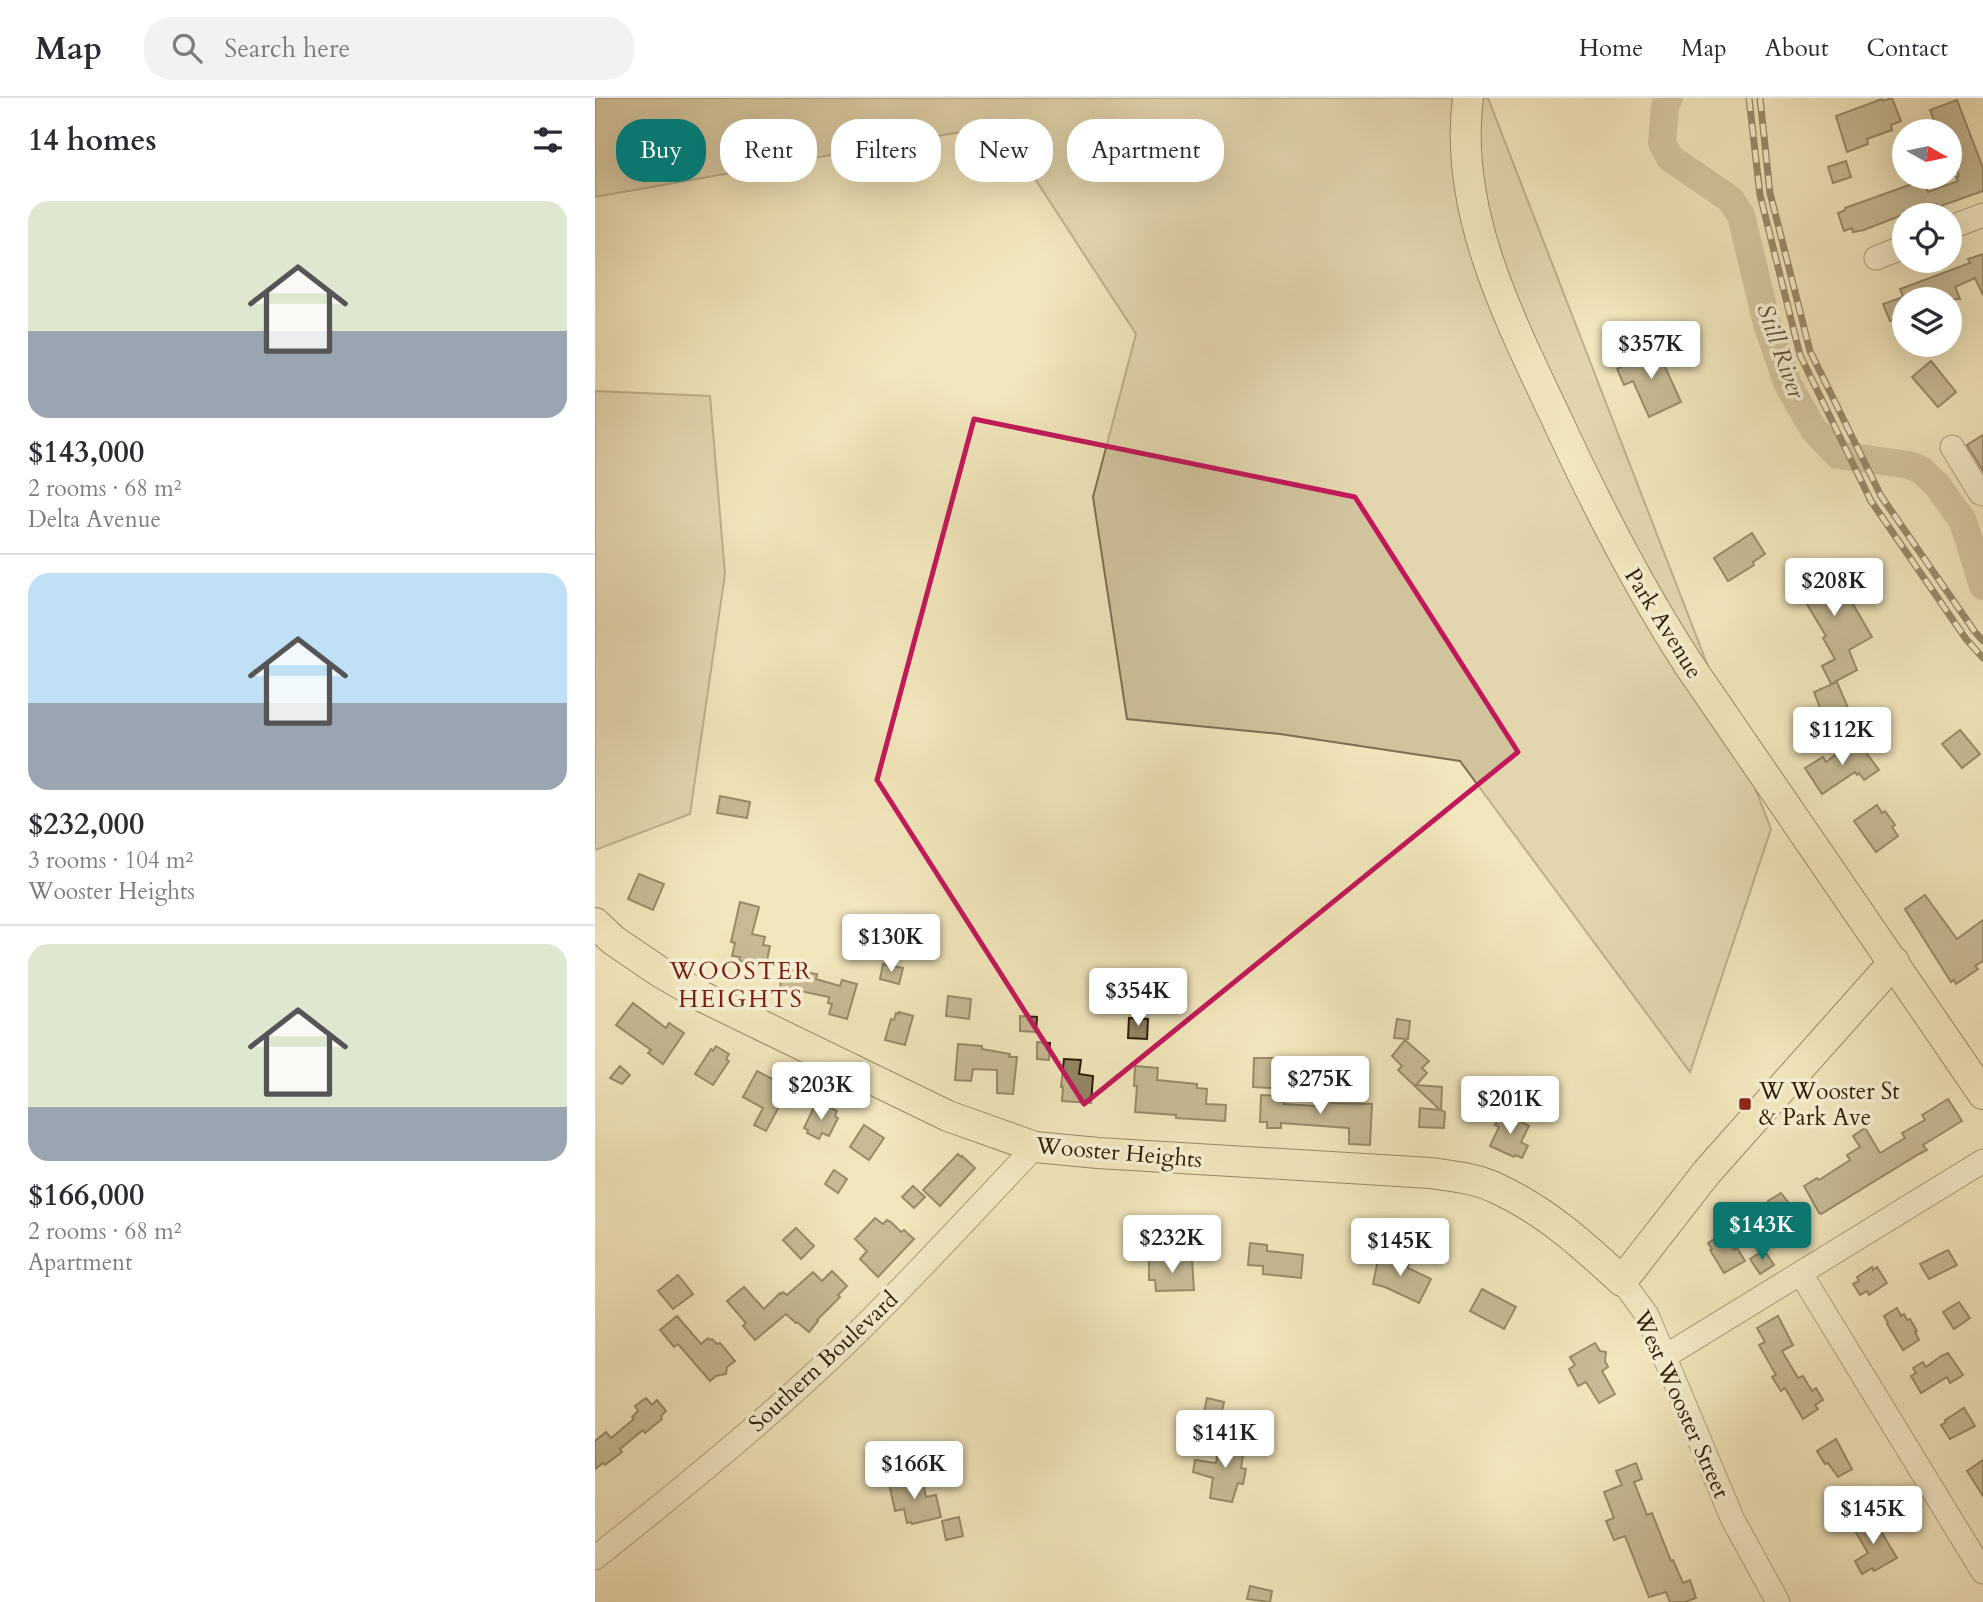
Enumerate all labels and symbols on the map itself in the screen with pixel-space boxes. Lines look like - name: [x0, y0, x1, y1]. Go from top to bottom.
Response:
- north arrow: [1892, 119, 1962, 189]
- water label: Still River: [1748, 299, 1813, 404]
- pin: $357K: [1602, 322, 1700, 381]
- pin: $208K: [1785, 559, 1883, 618]
- street label: Park Avenue: [1617, 562, 1710, 684]
- pin: $112K: [1793, 708, 1891, 767]
- pin: $130K: [842, 914, 940, 974]
- district label: WOOSTER HEIGHTS: [668, 955, 813, 1016]
- pin: $354K: [1089, 968, 1187, 1028]
- pin: $275K: [1271, 1056, 1369, 1116]
- pin: $203K: [772, 1062, 870, 1122]
- pin: $201K: [1461, 1076, 1559, 1136]
- place label: W Wooster St & Park Ave: [1758, 1076, 1900, 1133]
- marker: W Wooster St & Park Ave: [1737, 1096, 1753, 1112]
- street label: Wooster Heights: [1033, 1130, 1203, 1175]
- pin: $143K: [1713, 1202, 1811, 1262]
- pin: $232K: [1123, 1216, 1221, 1275]
- pin: $145K: [1351, 1218, 1449, 1278]
- street label: Southern Boulevard: [742, 1283, 905, 1439]
- street label: West Wooster Street: [1626, 1304, 1737, 1503]
- pin: $141K: [1176, 1410, 1274, 1470]
- pin: $166K: [865, 1442, 963, 1501]
- pin: $145K: [1824, 1486, 1922, 1546]

